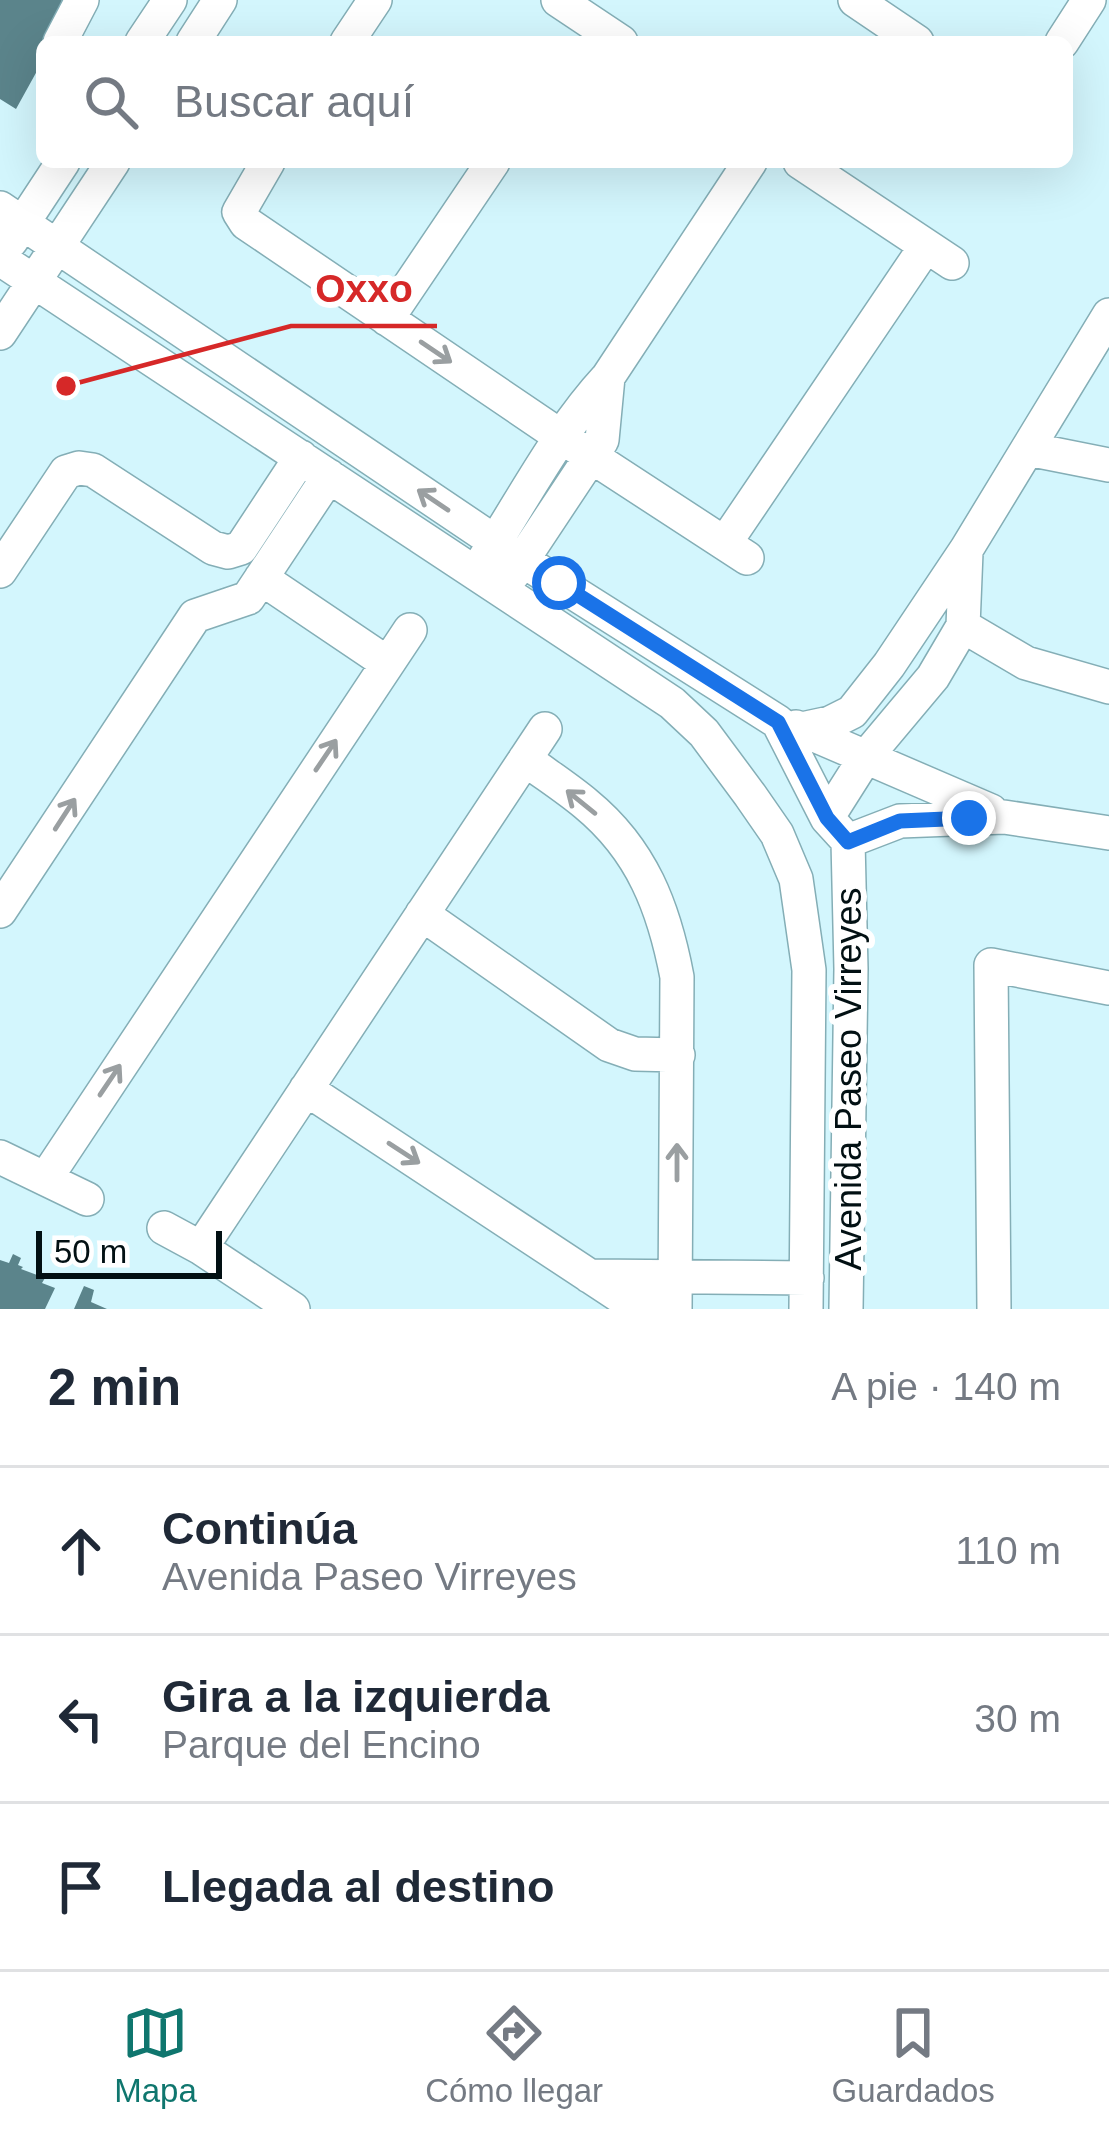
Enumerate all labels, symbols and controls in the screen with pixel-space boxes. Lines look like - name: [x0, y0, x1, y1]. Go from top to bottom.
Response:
- search box: [36, 36, 1073, 168]
- icon: search: [78, 69, 144, 135]
- text: Buscar aquí: [174, 76, 414, 127]
- callout: Oxxo: [291, 251, 437, 326]
- text: Oxxo: [315, 267, 413, 310]
- one-way arrow: [419, 339, 453, 364]
- one-way arrow: [416, 487, 450, 512]
- route start: [532, 556, 586, 610]
- one-way arrow: [313, 739, 338, 773]
- one-way arrow: [566, 789, 597, 816]
- route end: [942, 791, 996, 845]
- one-way arrow: [52, 797, 77, 831]
- street label: Avenida Paseo Virreyes: [828, 888, 869, 1270]
- one-way arrow: [98, 1064, 123, 1098]
- one-way arrow: [386, 1141, 420, 1166]
- one-way arrow: [666, 1143, 688, 1182]
- scale bar: [36, 1225, 222, 1278]
- text: 50 m: [54, 1233, 127, 1270]
- text: 2 min: [48, 1359, 181, 1416]
- text: A pie · 140 m: [831, 1365, 1061, 1408]
- text: Continúa: [162, 1503, 357, 1554]
- icon: ahead: [48, 1518, 114, 1584]
- text: 110 m: [956, 1529, 1061, 1572]
- text: Avenida Paseo Virreyes: [162, 1555, 577, 1598]
- text: Gira a la izquierda: [162, 1671, 550, 1722]
- icon: left: [48, 1686, 114, 1752]
- text: 30 m: [974, 1697, 1061, 1740]
- text: Parque del Encino: [162, 1723, 481, 1766]
- icon: arrive: [48, 1854, 114, 1920]
- text: Llegada al destino: [162, 1861, 555, 1912]
- tab: Mapa: [114, 2000, 197, 2110]
- tab: Cómo llegar: [425, 2000, 603, 2110]
- tab: Guardados: [832, 2000, 995, 2110]

